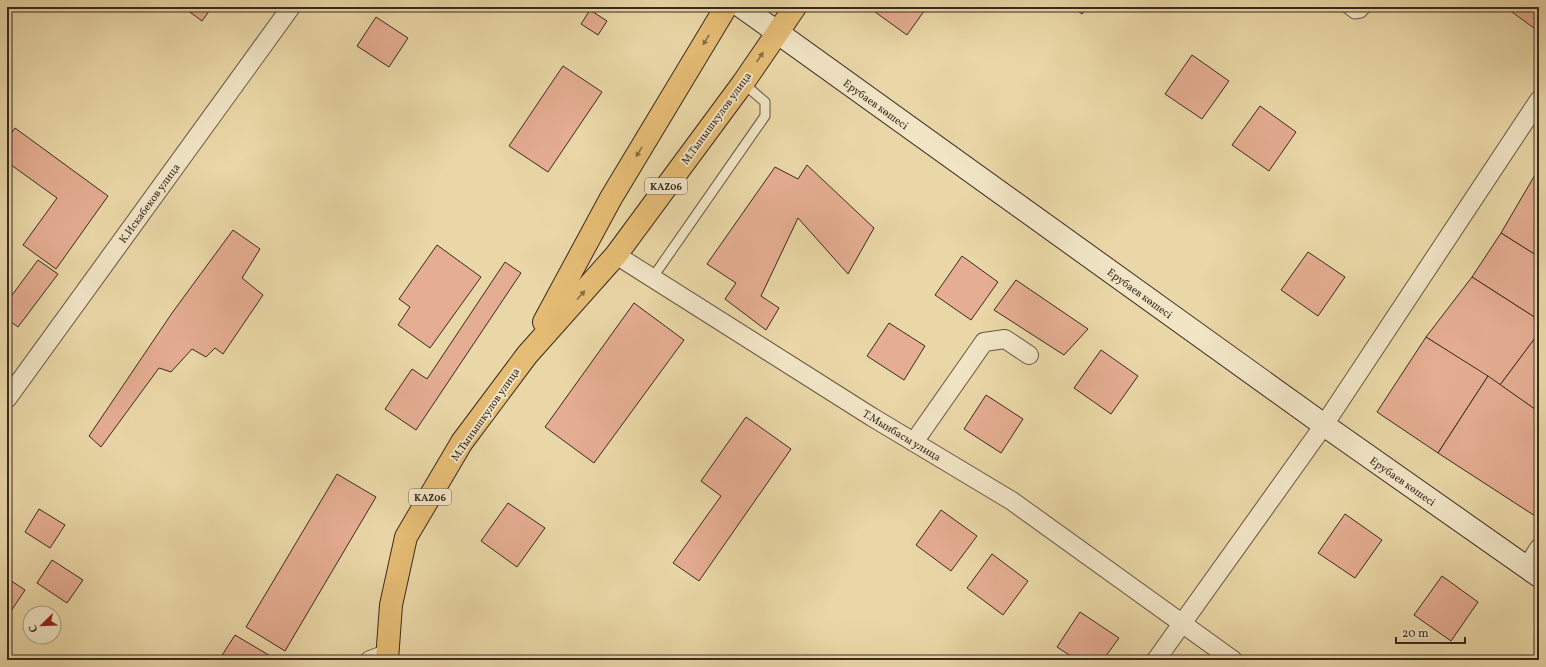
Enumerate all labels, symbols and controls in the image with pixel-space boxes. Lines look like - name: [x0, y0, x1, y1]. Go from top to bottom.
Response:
- one-way arrow: [702, 35, 710, 45]
- one-way arrow: [756, 52, 764, 63]
- street label: М.Тынышкулов улица: [679, 69, 756, 168]
- street label: Ерубаев көшесі: [839, 76, 911, 134]
- one-way arrow: [635, 147, 643, 157]
- street label: К.Искабеков улица: [116, 161, 185, 247]
- road number: KАZ06: [645, 178, 687, 194]
- street label: Ерубаев көшесі: [1103, 265, 1175, 323]
- one-way arrow: [576, 289, 585, 300]
- street label: М.Тынышкулов улица: [448, 365, 524, 464]
- street label: Т.Мынбасы улица: [859, 407, 944, 466]
- street label: Ерубаев көшесі: [1366, 454, 1438, 511]
- road number: KАZ06: [409, 489, 451, 505]
- north arrow: [22, 605, 62, 645]
- scale bar: [1396, 619, 1465, 645]
- text: С: [26, 622, 42, 635]
- text: 20 m: [1402, 626, 1429, 642]

